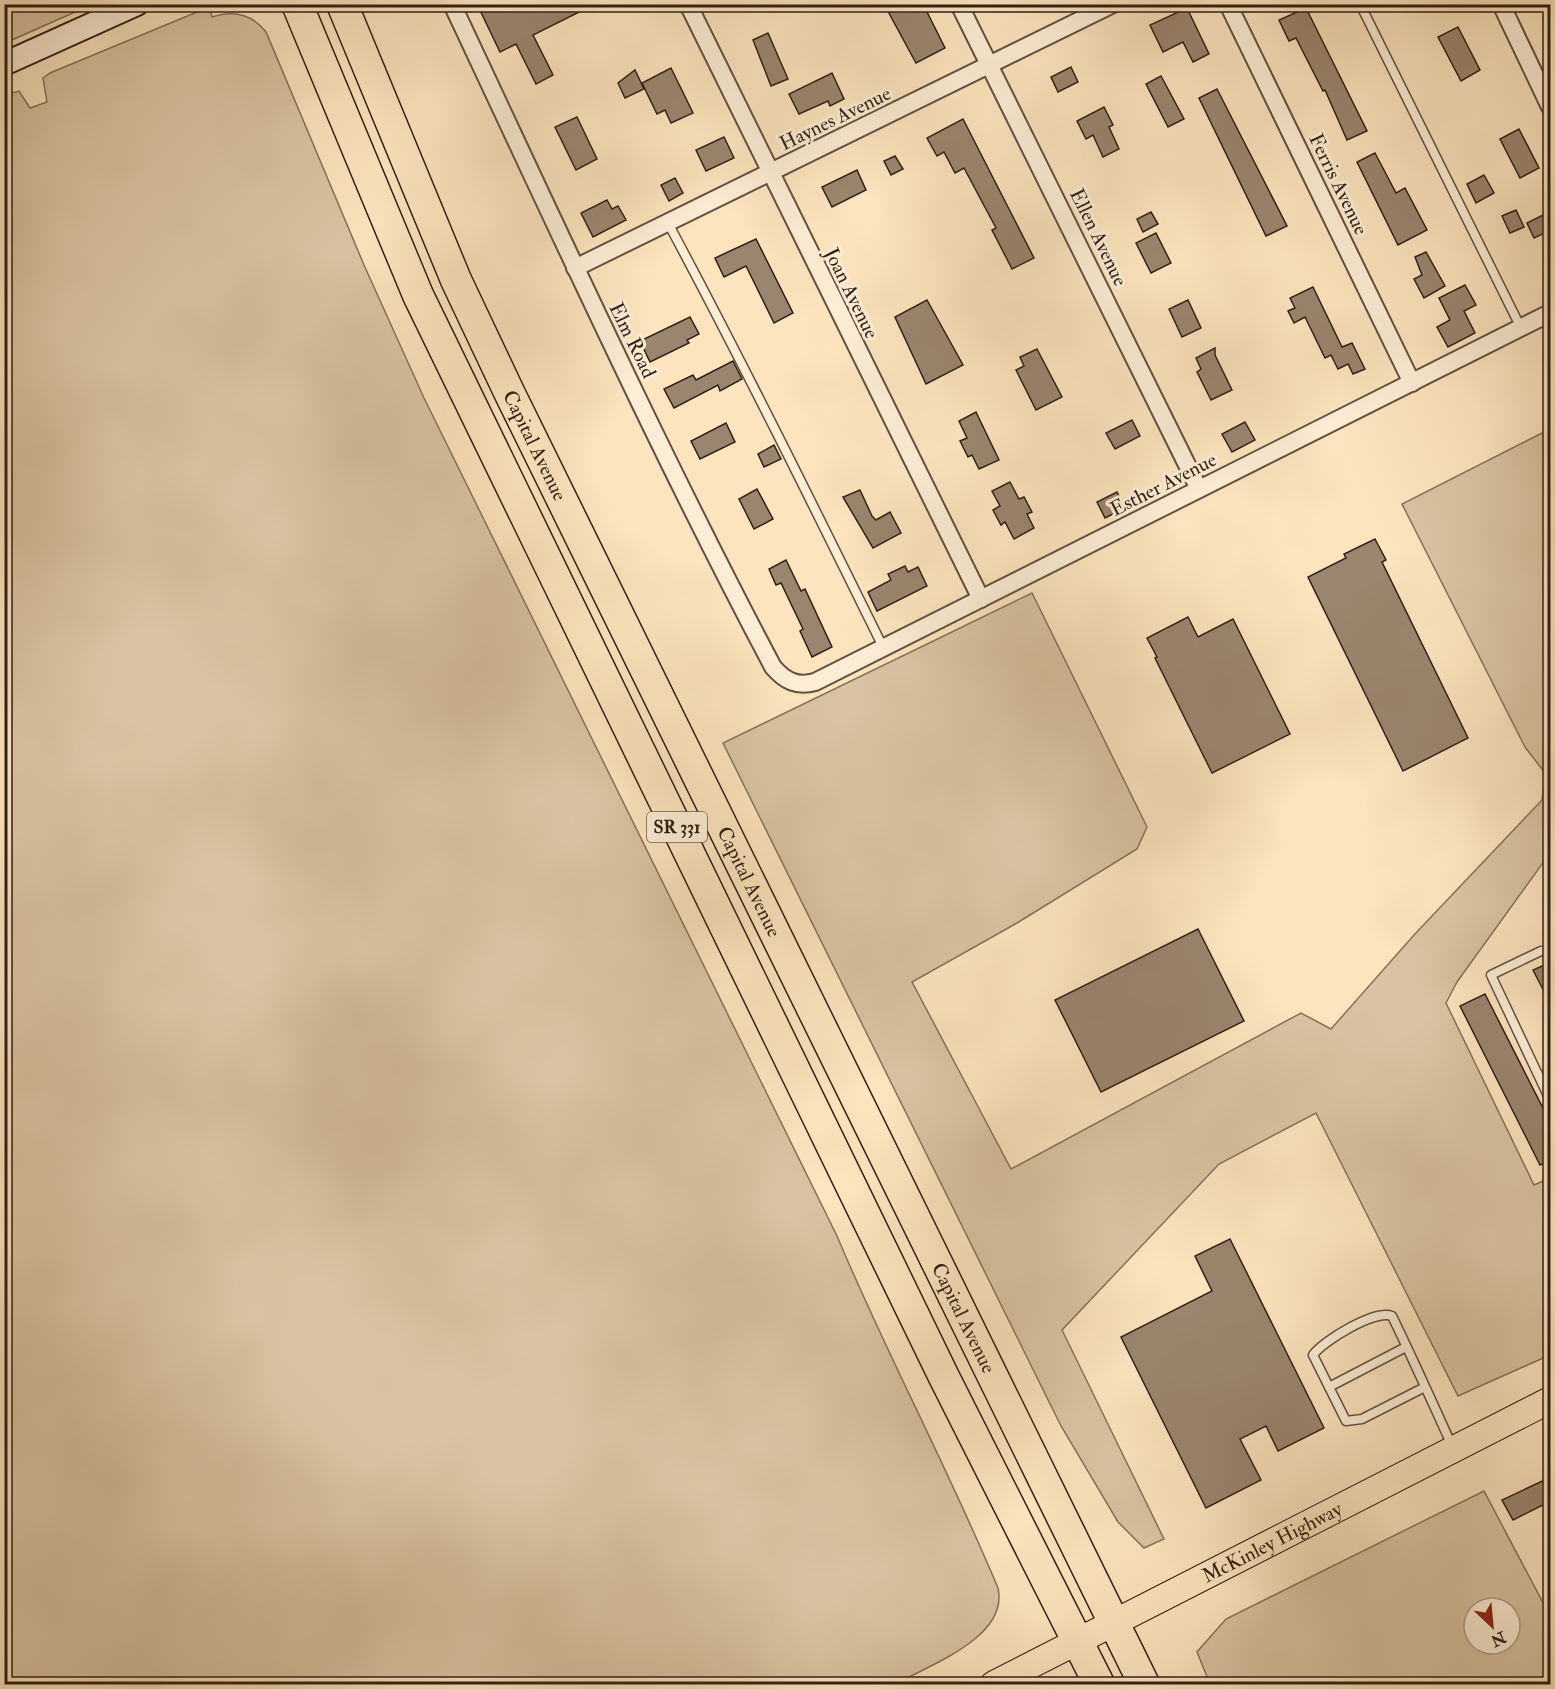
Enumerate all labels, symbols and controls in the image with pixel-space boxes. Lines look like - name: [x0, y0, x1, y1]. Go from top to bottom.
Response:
- street label: Haynes Avenue: [775, 81, 895, 156]
- street label: Ferris Avenue: [1303, 129, 1374, 239]
- street label: Ellen Avenue: [1064, 184, 1133, 290]
- street label: Joan Avenue: [818, 243, 884, 343]
- street label: Elm Road: [604, 298, 662, 382]
- street label: Capital Avenue: [497, 386, 572, 505]
- street label: Esther Avenue: [1106, 447, 1221, 522]
- road number: SR 331: [647, 812, 707, 842]
- street label: Capital Avenue: [711, 822, 787, 941]
- street label: Capital Avenue: [926, 1259, 1001, 1377]
- street label: McKinley Highway: [1198, 1496, 1347, 1589]
- north arrow: [1462, 1596, 1522, 1656]
- text: N: [1487, 1626, 1510, 1651]

